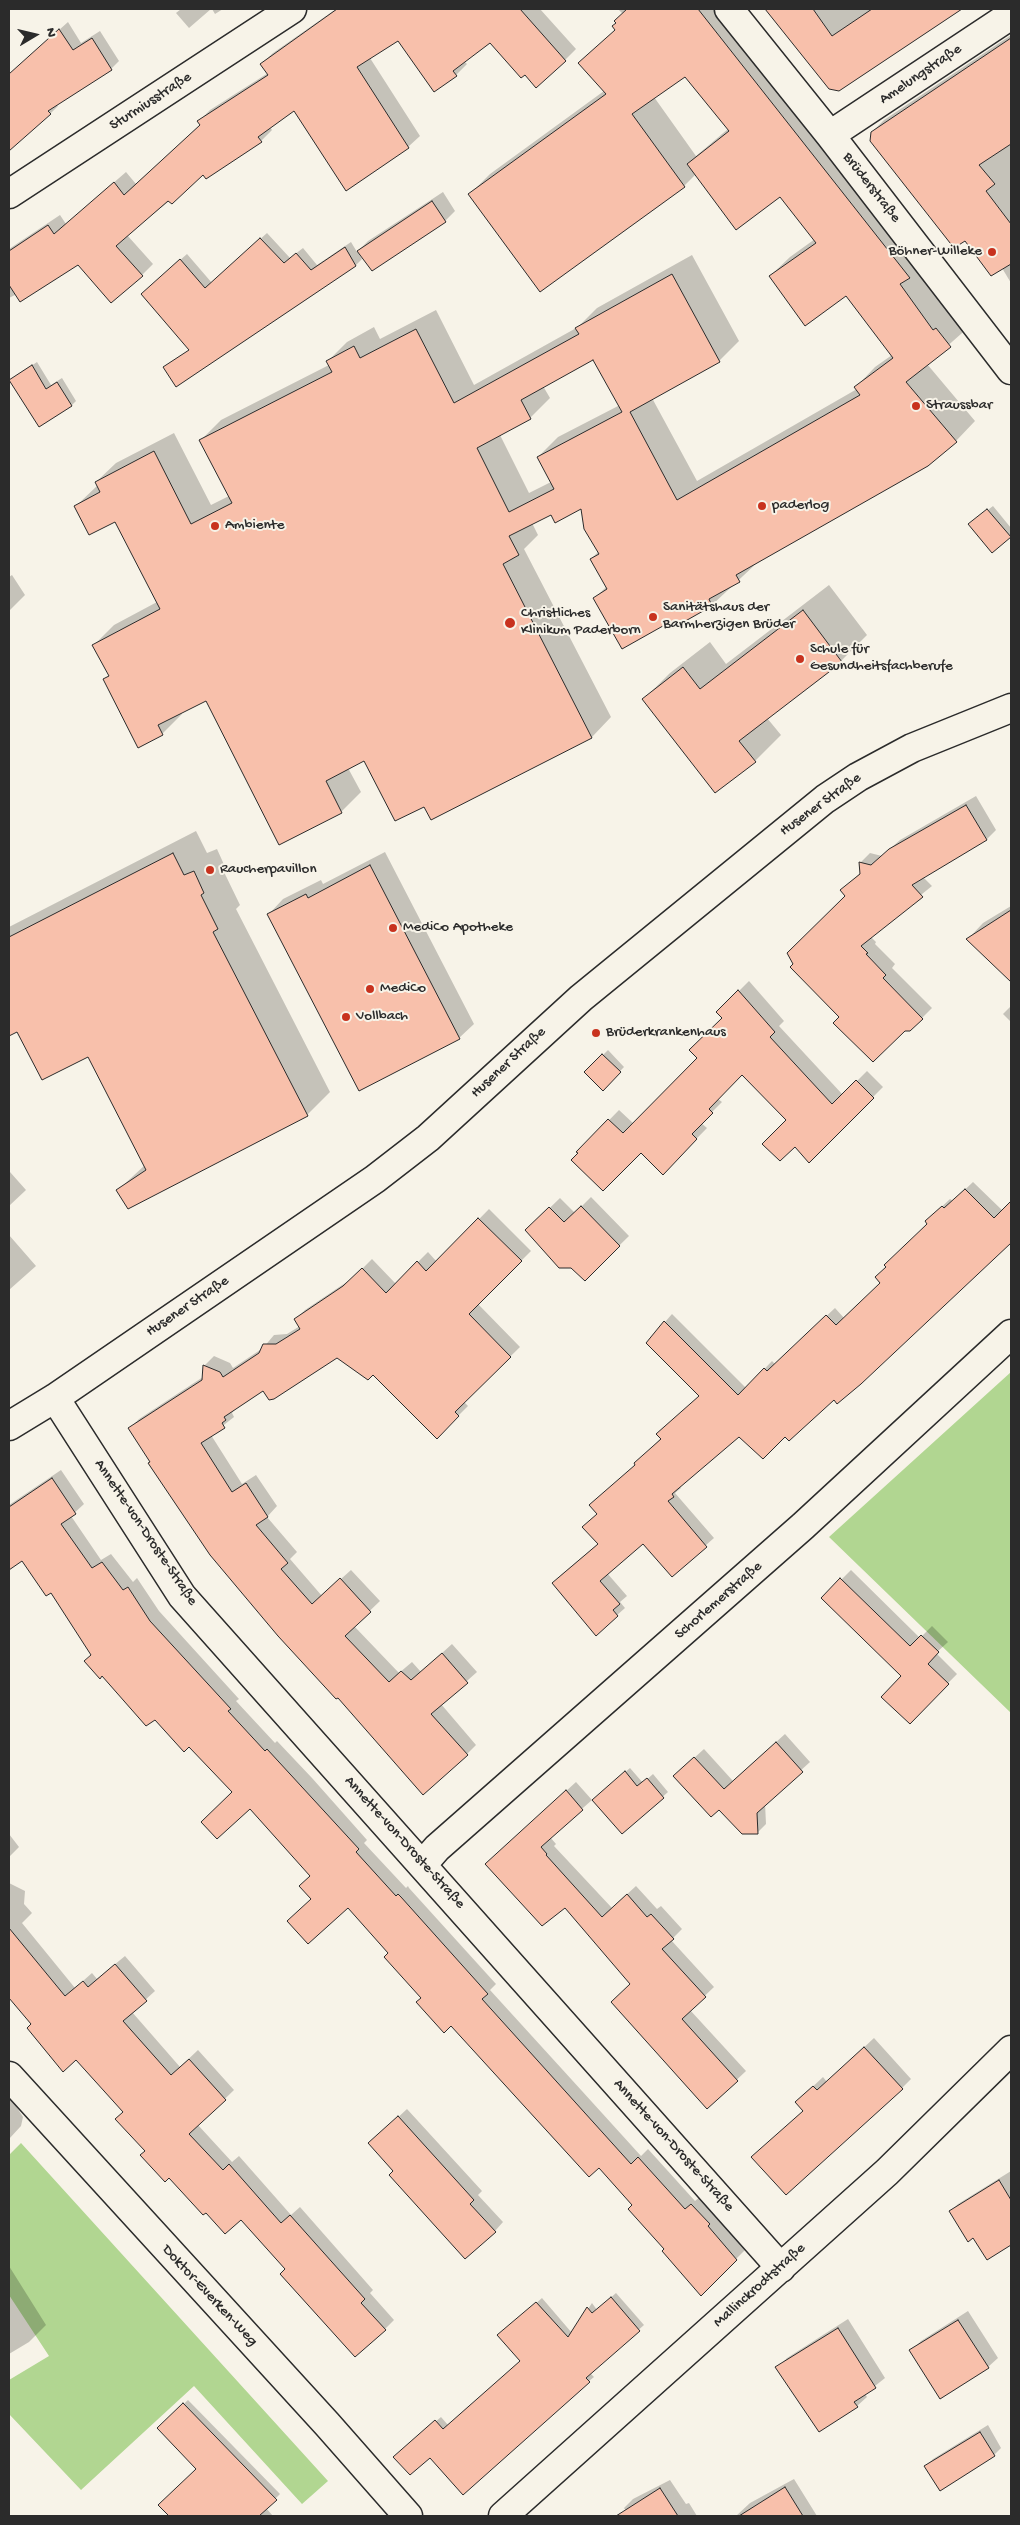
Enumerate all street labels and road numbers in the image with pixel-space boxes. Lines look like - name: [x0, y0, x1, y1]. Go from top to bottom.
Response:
- street label: Amelungstraße: [876, 41, 966, 109]
- street label: Sturmiusstraße: [107, 69, 195, 135]
- street label: Brüderstraße: [838, 149, 904, 227]
- street label: Husener Straße: [777, 769, 865, 841]
- street label: Husener Straße: [468, 1024, 550, 1102]
- street label: Husener Straße: [143, 1273, 233, 1341]
- street label: Annette-von-Droste-Straße: [89, 1457, 201, 1609]
- street label: Schorlemerstraße: [672, 1558, 766, 1644]
- street label: Annette-von-Droste-Straße: [340, 1773, 468, 1913]
- street label: Annette-von-Droste-Straße: [609, 2076, 737, 2216]
- street label: Mallinckrodtstraße: [710, 2240, 810, 2332]
- street label: Doktor-Everken-Weg: [157, 2241, 261, 2351]

